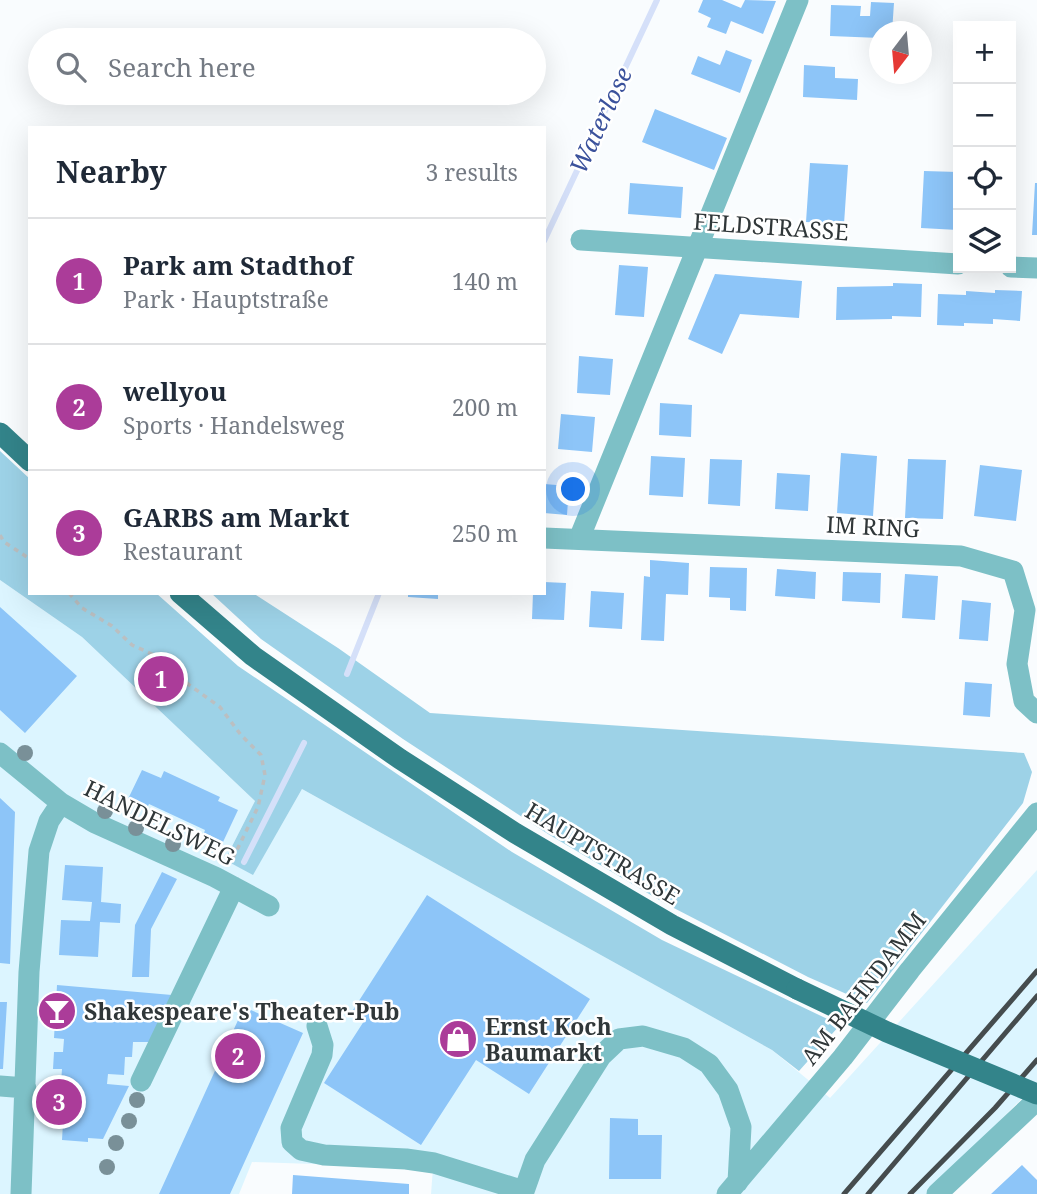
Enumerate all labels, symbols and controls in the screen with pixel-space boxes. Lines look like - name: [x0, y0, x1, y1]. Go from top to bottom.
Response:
- north arrow: [869, 21, 932, 84]
- map controls: [953, 21, 1016, 273]
- button: +: [953, 21, 1016, 84]
- search box: [28, 28, 546, 105]
- icon: search: [52, 48, 90, 86]
- text: Search here: [108, 49, 256, 85]
- water label: Waterlose: [561, 61, 639, 179]
- button: −: [953, 84, 1016, 147]
- button: locate: [953, 147, 1016, 210]
- text: Nearby: [56, 151, 167, 192]
- text: 3 results: [425, 156, 518, 188]
- street label: FELDSTRASSE: [692, 205, 850, 247]
- button: layers: [953, 210, 1016, 273]
- text: Park am Stadthof: [123, 247, 353, 283]
- text: 1: [73, 265, 86, 297]
- text: 140 m: [452, 265, 518, 297]
- text: Park · Hauptstraße: [123, 283, 329, 315]
- text: wellyou: [123, 373, 227, 409]
- text: 2: [73, 391, 86, 423]
- text: 200 m: [452, 391, 518, 423]
- text: Sports · Handelsweg: [123, 409, 344, 441]
- your location: [556, 472, 590, 506]
- text: GARBS am Markt: [123, 499, 349, 535]
- street label: IM RING: [825, 508, 921, 544]
- text: 3: [73, 517, 86, 549]
- text: 250 m: [452, 517, 518, 549]
- text: Restaurant: [123, 535, 243, 567]
- pin: 1: [138, 653, 184, 705]
- street label: HANDELSWEG: [79, 772, 241, 872]
- street label: HAUPTSTRASSE: [520, 794, 686, 912]
- street label: AM BAHNDAMM: [793, 905, 933, 1071]
- bar icon: Shakespeare's Theater-Pub: [36, 990, 78, 1032]
- place label: Shakespeare's Theater-Pub: [84, 995, 399, 1027]
- place label: Ernst Koch Baumarkt: [485, 1010, 612, 1068]
- shop icon: Ernst Koch Baumarkt: [437, 1018, 479, 1060]
- pin: 2: [215, 1030, 261, 1082]
- pin: 3: [36, 1076, 82, 1128]

